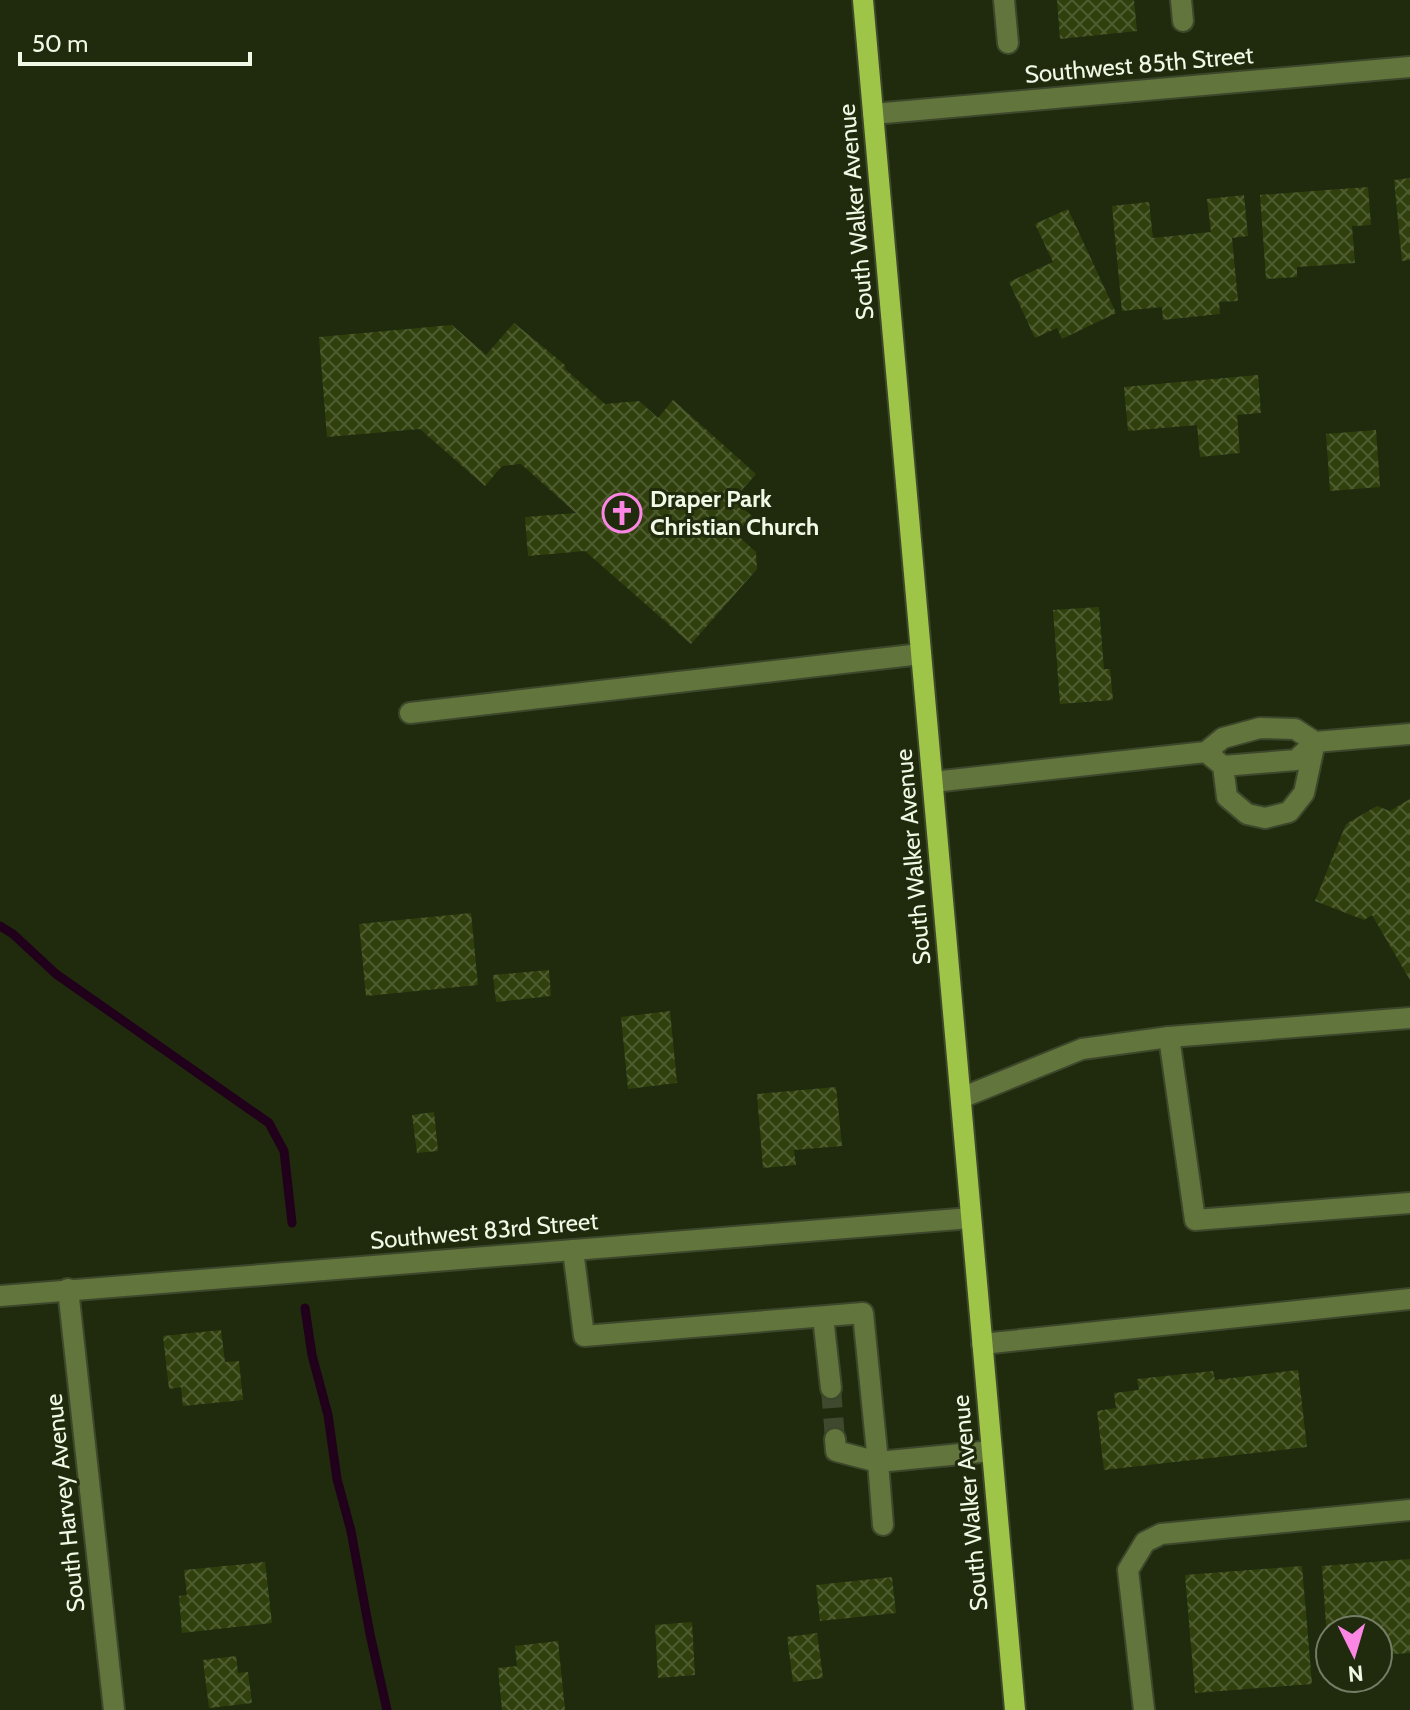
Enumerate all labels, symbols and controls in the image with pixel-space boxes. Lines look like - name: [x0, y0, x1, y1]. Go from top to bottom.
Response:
- scale bar: [20, 16, 250, 66]
- text: 50 m: [32, 29, 88, 58]
- street label: Southwest 85th Street: [1023, 40, 1254, 89]
- street label: South Walker Avenue: [832, 103, 879, 321]
- place label: Draper Park Christian Church: [650, 484, 819, 541]
- church icon: Draper Park Christian Church: [601, 492, 643, 534]
- street label: South Walker Avenue: [889, 748, 936, 966]
- street label: Southwest 83rd Street: [369, 1206, 599, 1255]
- street label: South Harvey Avenue: [39, 1392, 90, 1614]
- street label: South Walker Avenue: [946, 1394, 993, 1612]
- north arrow: [1314, 1614, 1394, 1694]
- text: N: [1347, 1659, 1365, 1688]

